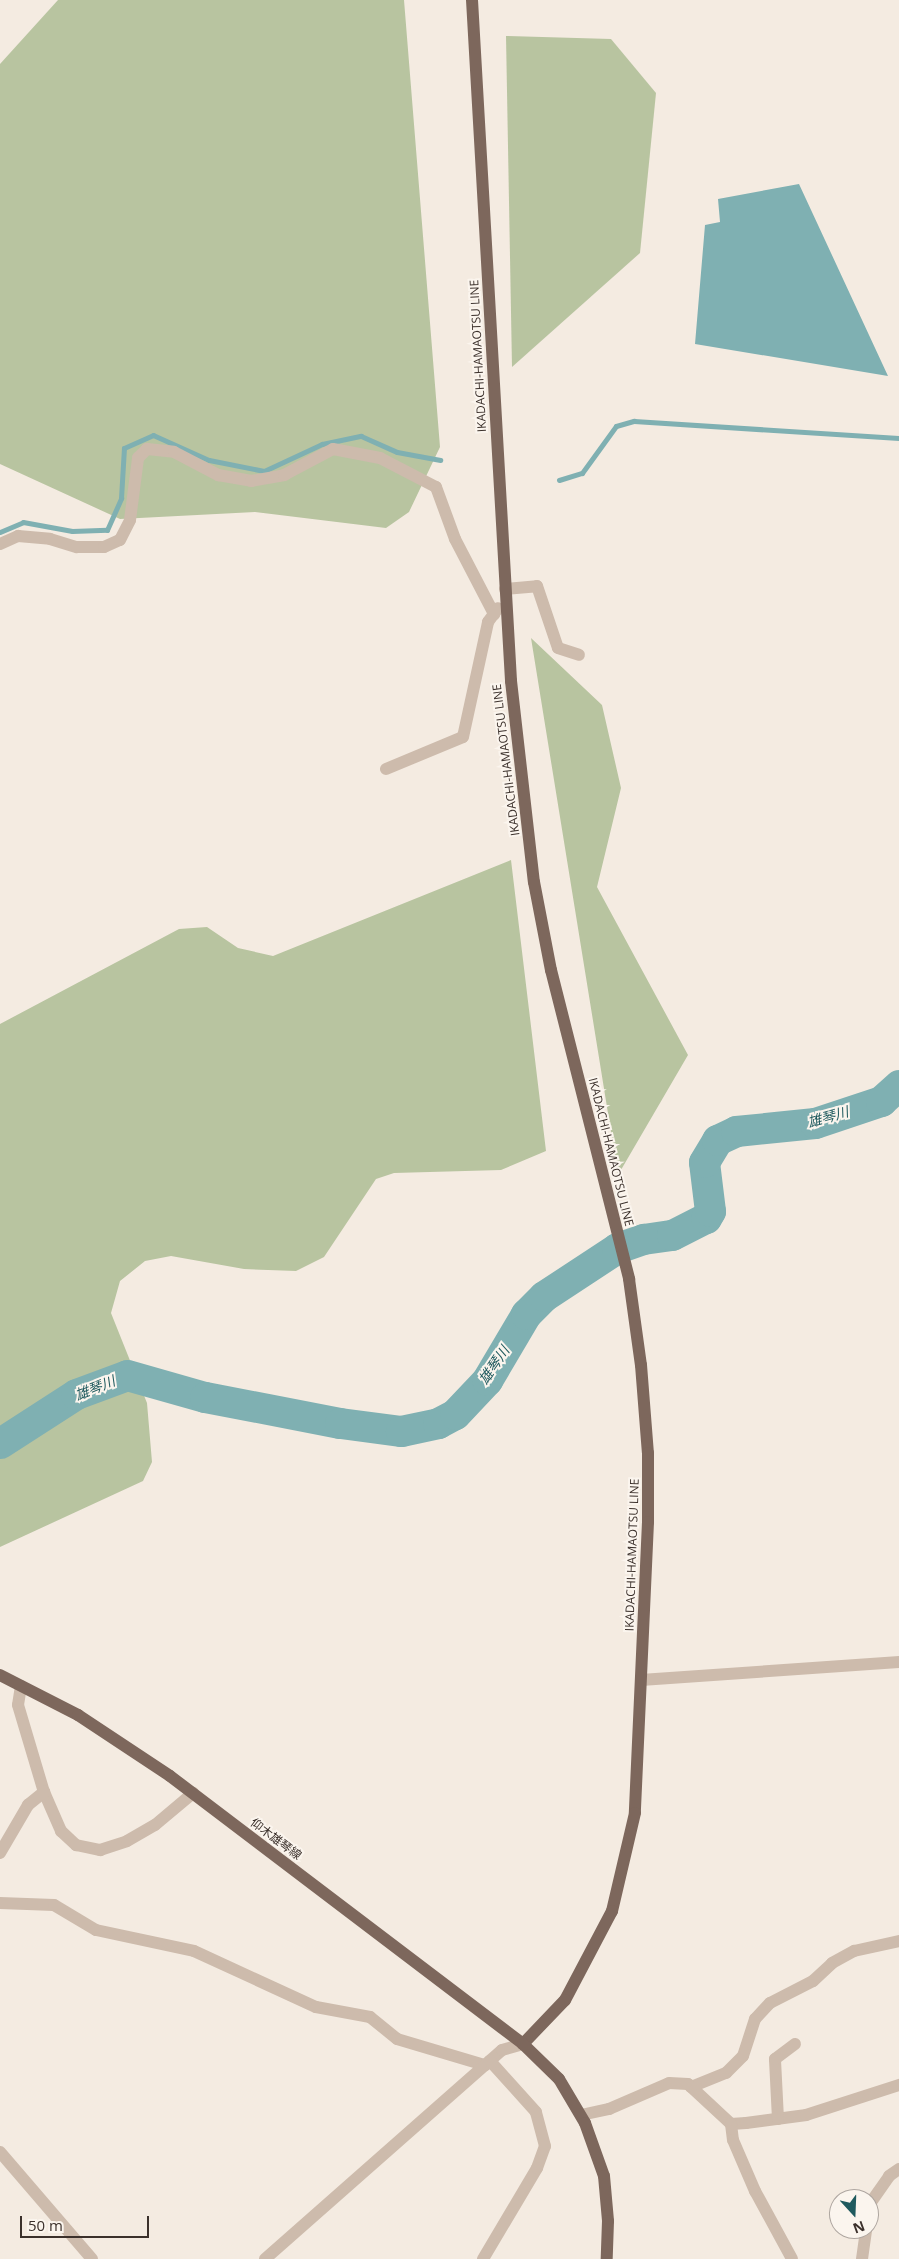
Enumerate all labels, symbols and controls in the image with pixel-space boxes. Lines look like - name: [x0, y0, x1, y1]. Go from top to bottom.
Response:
- street label: IKADACHI-HAMAOTSU LINE: [467, 279, 489, 433]
- street label: IKADACHI-HAMAOTSU LINE: [490, 683, 522, 837]
- street label: IKADACHI-HAMAOTSU LINE: [586, 1076, 636, 1228]
- water label: 雄琴川: [805, 1103, 851, 1131]
- water label: 雄琴川: [475, 1343, 513, 1387]
- water label: 雄琴川: [72, 1372, 118, 1404]
- street label: IKADACHI-HAMAOTSU LINE: [622, 1478, 642, 1632]
- street label: 仰木雄琴線: [248, 1815, 304, 1863]
- north arrow: [829, 2189, 879, 2239]
- scale bar: [22, 2206, 151, 2238]
- text: 50 m: [28, 2215, 63, 2235]
- text: N: [850, 2217, 868, 2238]

